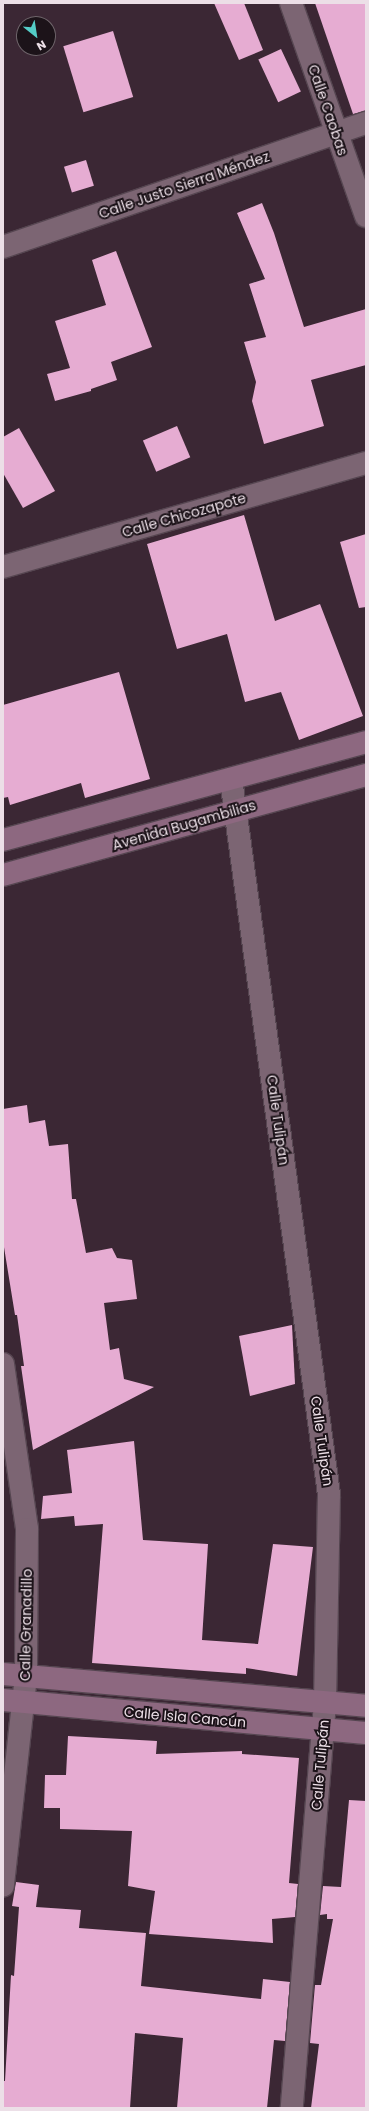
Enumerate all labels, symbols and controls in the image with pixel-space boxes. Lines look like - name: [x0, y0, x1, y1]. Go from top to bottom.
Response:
- north arrow: [16, 16, 56, 56]
- text: N: [34, 37, 49, 55]
- street label: Calle Caobas: [305, 62, 351, 158]
- street label: Calle Justo Sierra Méndez: [97, 148, 271, 222]
- street label: Calle Chicozapote: [120, 489, 248, 541]
- street label: Avenida Bugambilias: [110, 796, 258, 854]
- street label: Calle Tulipán: [263, 1074, 293, 1166]
- street label: Calle Tulipán: [307, 1395, 337, 1487]
- street label: Calle Granadillo: [17, 1569, 35, 1681]
- street label: Calle Isla Cancún: [123, 1703, 247, 1731]
- street label: Calle Tulipán: [308, 1719, 332, 1811]

